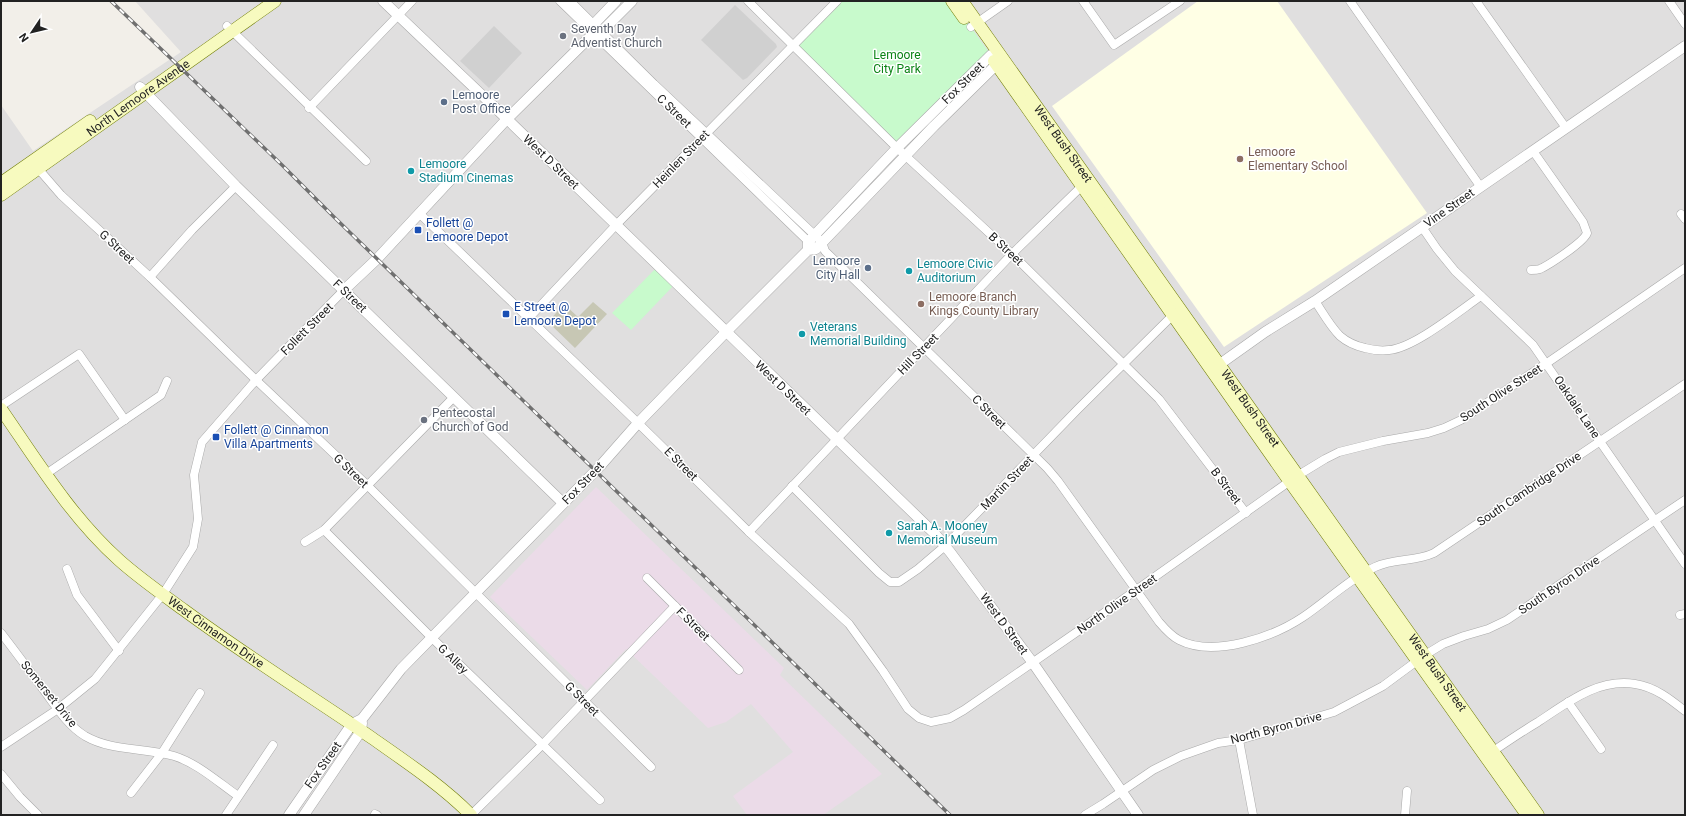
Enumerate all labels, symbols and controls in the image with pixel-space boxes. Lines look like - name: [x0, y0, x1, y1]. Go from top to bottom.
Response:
- north arrow: [12, 12, 52, 52]
- place label: Seventh Day Adventist Church: [571, 22, 662, 50]
- text: N: [17, 30, 32, 44]
- marker: Seventh Day Adventist Church: [558, 31, 568, 41]
- park label: Lemoore City Park: [873, 48, 922, 76]
- street label: North Lemoore Avenue: [84, 57, 192, 139]
- street label: Fox Street: [939, 59, 987, 107]
- place label: Lemoore Post Office: [452, 88, 511, 116]
- street label: C Street: [654, 91, 694, 131]
- marker: Lemoore Post Office: [439, 97, 449, 107]
- street label: West Bush Street: [1031, 102, 1095, 185]
- street label: Heinlen Street: [650, 127, 712, 191]
- street label: West D Street: [520, 132, 582, 192]
- place label: Lemoore Elementary School: [1248, 145, 1348, 173]
- marker: Lemoore Elementary School: [1235, 154, 1245, 164]
- place label: Lemoore Stadium Cinemas: [419, 157, 513, 185]
- marker: Lemoore Stadium Cinemas: [406, 166, 416, 176]
- street label: Vine Street: [1421, 186, 1477, 230]
- place label: Follett @ Lemoore Depot: [426, 216, 508, 244]
- marker: Follett @ Lemoore Depot: [413, 225, 423, 235]
- street label: G Street: [97, 227, 137, 267]
- street label: B Street: [986, 230, 1026, 269]
- place label: Lemoore City Hall: [813, 254, 860, 282]
- place label: Lemoore Civic Auditorium: [917, 257, 993, 285]
- marker: Lemoore City Hall: [863, 263, 873, 273]
- marker: Lemoore Civic Auditorium: [904, 266, 914, 276]
- street label: F Street: [330, 277, 370, 315]
- place label: Lemoore Branch Kings County Library: [929, 290, 1039, 318]
- marker: Lemoore Branch Kings County Library: [916, 299, 926, 309]
- street label: Follett Street: [278, 300, 336, 358]
- place label: E Street @ Lemoore Depot: [514, 300, 596, 328]
- marker: E Street @ Lemoore Depot: [501, 309, 511, 319]
- place label: Veterans Memorial Building: [810, 320, 907, 348]
- marker: Veterans Memorial Building: [797, 329, 807, 339]
- street label: Hill Street: [895, 330, 941, 378]
- street label: West D Street: [752, 358, 814, 418]
- street label: South Olive Street: [1457, 361, 1545, 425]
- street label: West Bush Street: [1218, 367, 1282, 450]
- street label: Oakdale Lane: [1551, 373, 1603, 441]
- street label: C Street: [969, 392, 1009, 432]
- place label: Pentecostal Church of God: [432, 406, 509, 434]
- marker: Pentecostal Church of God: [419, 415, 429, 425]
- place label: Follett @ Cinnamon Villa Apartments: [224, 423, 329, 451]
- marker: Follett @ Cinnamon Villa Apartments: [211, 432, 221, 442]
- street label: E Street: [661, 444, 701, 484]
- street label: South Cambridge Drive: [1474, 449, 1584, 529]
- street label: G Street: [331, 451, 371, 491]
- street label: Martin Street: [978, 453, 1036, 513]
- street label: Fox Street: [559, 459, 607, 507]
- street label: B Street: [1208, 465, 1244, 507]
- place label: Sarah A. Mooney Memorial Museum: [897, 519, 997, 547]
- marker: Sarah A. Mooney Memorial Museum: [884, 528, 894, 538]
- street label: South Byron Drive: [1516, 553, 1602, 617]
- street label: North Olive Street: [1074, 571, 1160, 637]
- street label: West D Street: [977, 591, 1031, 657]
- street label: West Cinnamon Drive: [165, 594, 267, 671]
- street label: F Street: [673, 604, 713, 644]
- street label: West Bush Street: [1405, 631, 1470, 714]
- street label: G Alley: [435, 641, 471, 677]
- street label: Somerset Drive: [18, 658, 80, 730]
- street label: G Street: [562, 679, 602, 719]
- street label: North Byron Drive: [1229, 709, 1323, 747]
- street label: Fox Street: [302, 739, 344, 791]

